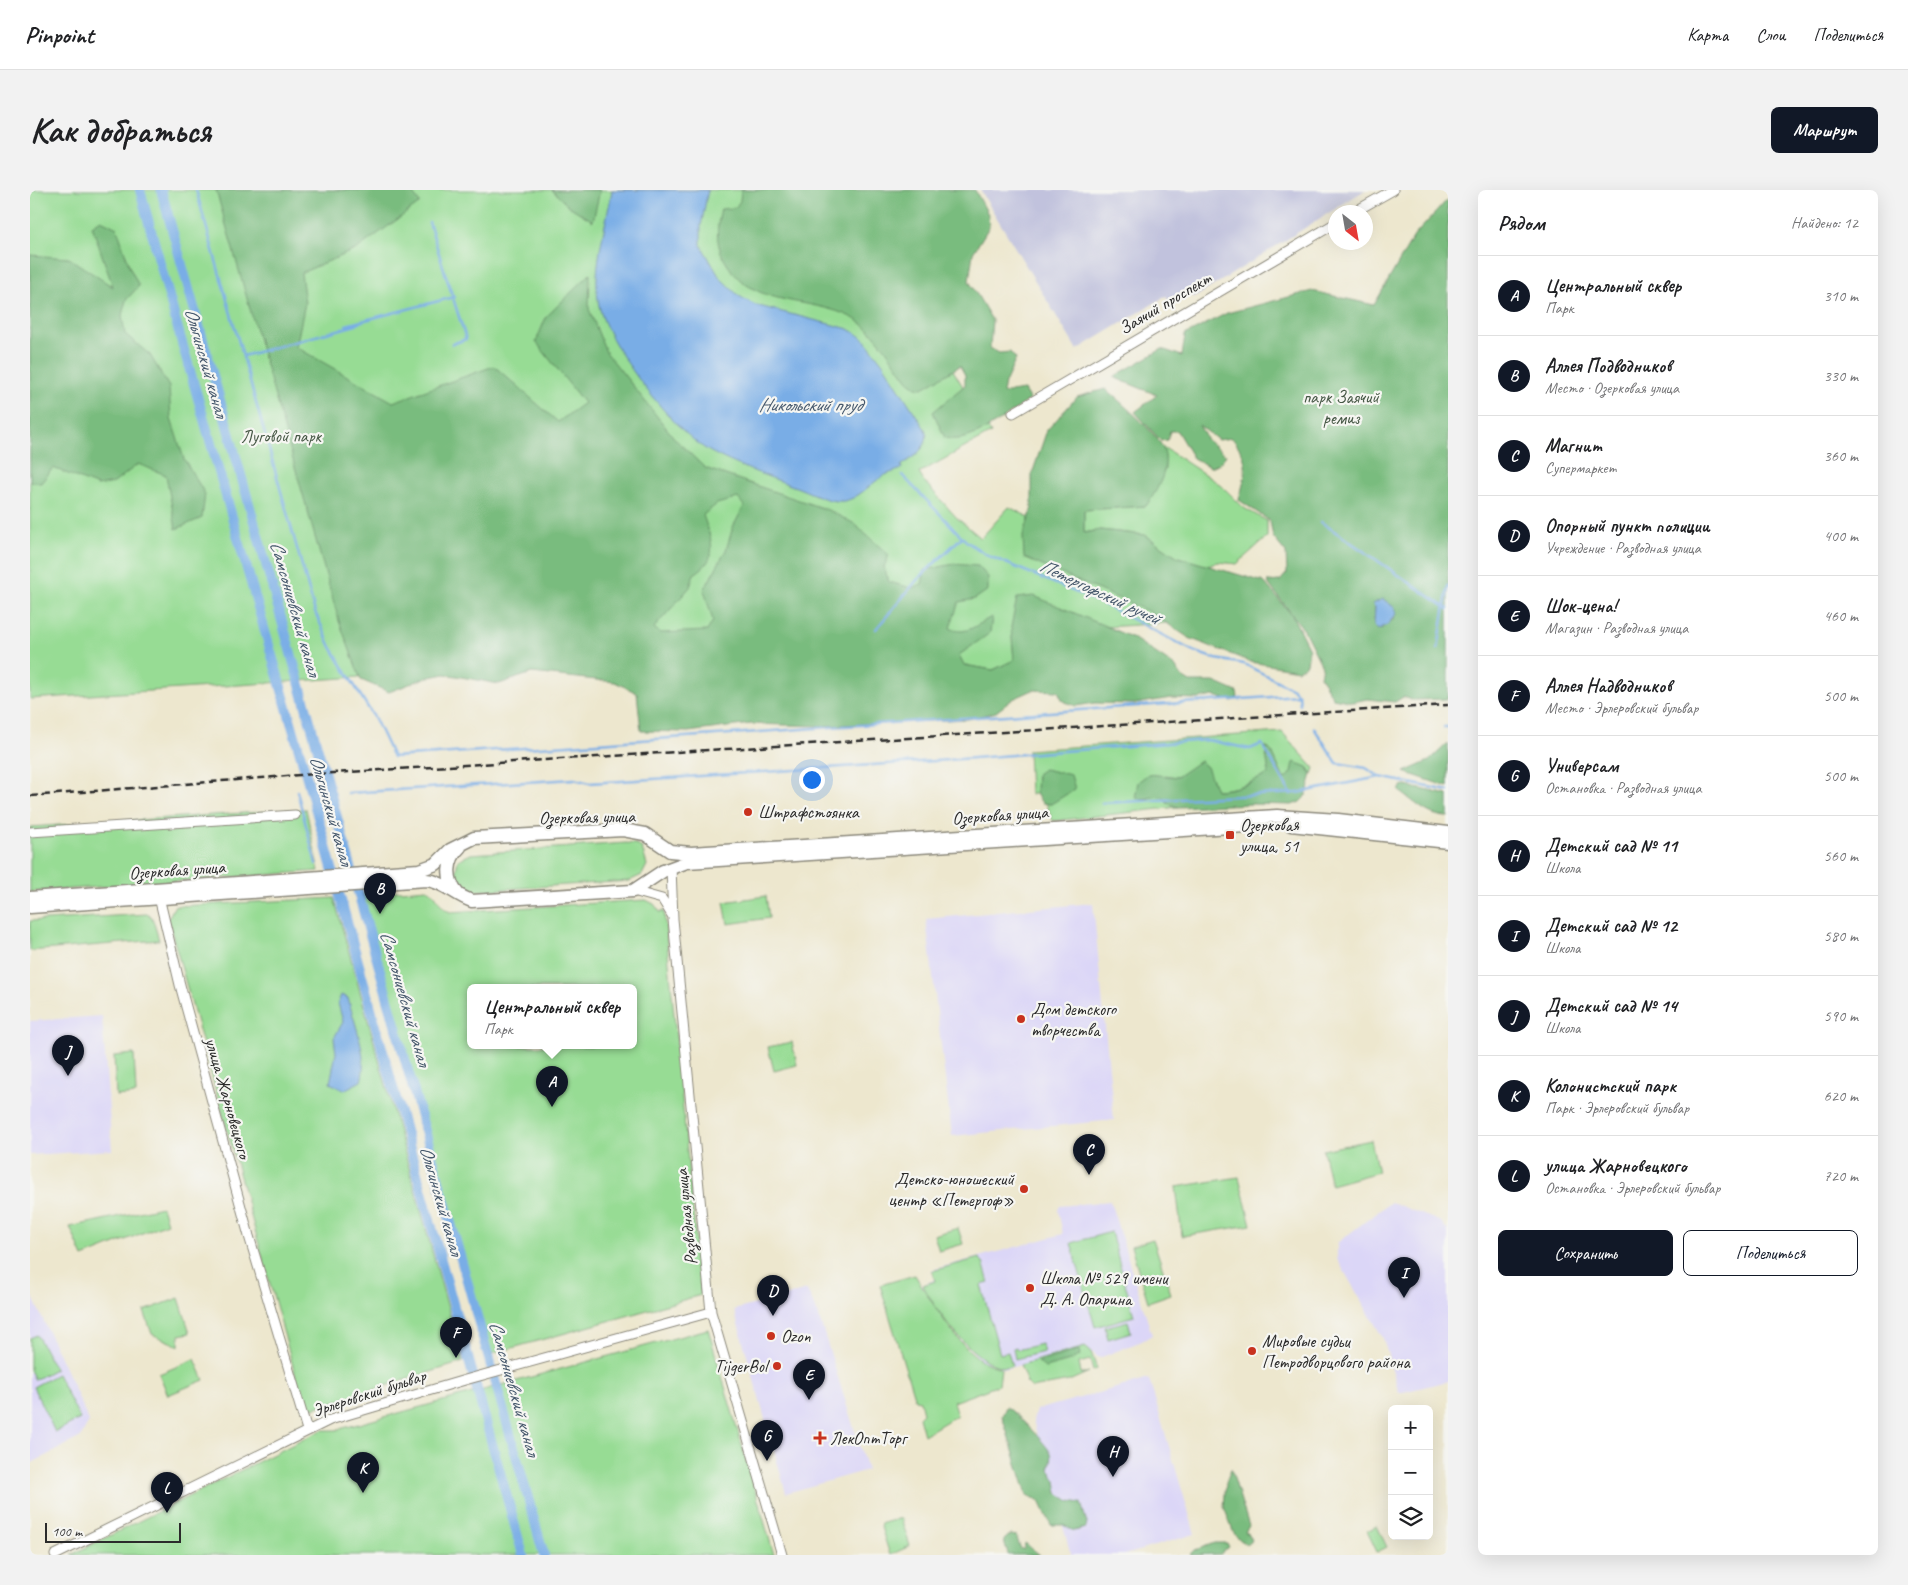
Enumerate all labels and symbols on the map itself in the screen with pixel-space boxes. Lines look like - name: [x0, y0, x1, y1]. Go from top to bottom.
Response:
- north arrow: [1328, 205, 1373, 250]
- street label: Заячий проспект: [1115, 266, 1216, 339]
- water label: Ольгинский канал: [179, 305, 234, 422]
- park label: парк Заячий ремиз: [1303, 386, 1380, 429]
- water label: Никольский пруд: [759, 393, 866, 417]
- park label: Луговой парк: [241, 425, 322, 447]
- water label: Самсониевский канал: [264, 538, 326, 681]
- water label: Петергофский ручей: [1036, 554, 1167, 632]
- water label: Ольгинский канал: [304, 753, 359, 870]
- your location: [799, 767, 825, 793]
- place label: Штрафстоянка: [758, 801, 860, 823]
- street label: Озерковая улица: [951, 801, 1050, 830]
- street label: Озерковая улица: [539, 805, 636, 830]
- marker: Штрафстоянка: [742, 806, 754, 818]
- place label: Озерковая улица, 51: [1239, 814, 1300, 857]
- marker: Озерковая улица, 51: [1224, 829, 1236, 841]
- street label: Озерковая улица: [128, 856, 227, 885]
- pin: B: [364, 873, 396, 914]
- water label: Самсониевский канал: [374, 928, 436, 1071]
- place label: Дом детского творчества: [1031, 998, 1118, 1041]
- marker: Дом детского творчества: [1015, 1013, 1027, 1025]
- street label: улица Жарновецкого: [200, 1034, 256, 1163]
- pin: J: [52, 1035, 84, 1076]
- pin: A: [536, 1066, 568, 1107]
- pin: C: [1073, 1134, 1105, 1175]
- water label: Ольгинский канал: [414, 1143, 469, 1260]
- street label: Разводная улица: [670, 1167, 703, 1266]
- place label: Детско-юношеский центр «Петергоф»: [888, 1168, 1015, 1211]
- marker: Детско-юношеский центр «Петергоф»: [1018, 1183, 1030, 1195]
- pin: I: [1388, 1257, 1420, 1298]
- place label: Школа № 529 имени Д. А. Опарина: [1040, 1267, 1169, 1310]
- pin: D: [757, 1275, 789, 1316]
- marker: Школа № 529 имени Д. А. Опарина: [1024, 1282, 1036, 1294]
- pin: F: [440, 1317, 472, 1358]
- water label: Самсониевский канал: [483, 1318, 545, 1461]
- place label: Ozon: [781, 1325, 811, 1347]
- marker: Ozon: [765, 1330, 777, 1342]
- place label: Мировые судьи Петродворцового района: [1262, 1330, 1412, 1373]
- marker: Мировые судьи Петродворцового района: [1246, 1345, 1258, 1357]
- place label: TijgerBol: [714, 1355, 770, 1377]
- pin: E: [793, 1359, 825, 1400]
- marker: TijgerBol: [771, 1360, 783, 1372]
- street label: Эрлеровский бульвар: [310, 1364, 430, 1422]
- pin: G: [751, 1420, 783, 1461]
- place label: ЛекОптТорг: [830, 1427, 909, 1449]
- marker: ЛекОптТорг: [814, 1432, 826, 1444]
- pin: H: [1097, 1436, 1129, 1477]
- pin: K: [347, 1452, 379, 1493]
- pin: L: [151, 1472, 183, 1513]
- scale bar: [45, 1520, 181, 1543]

